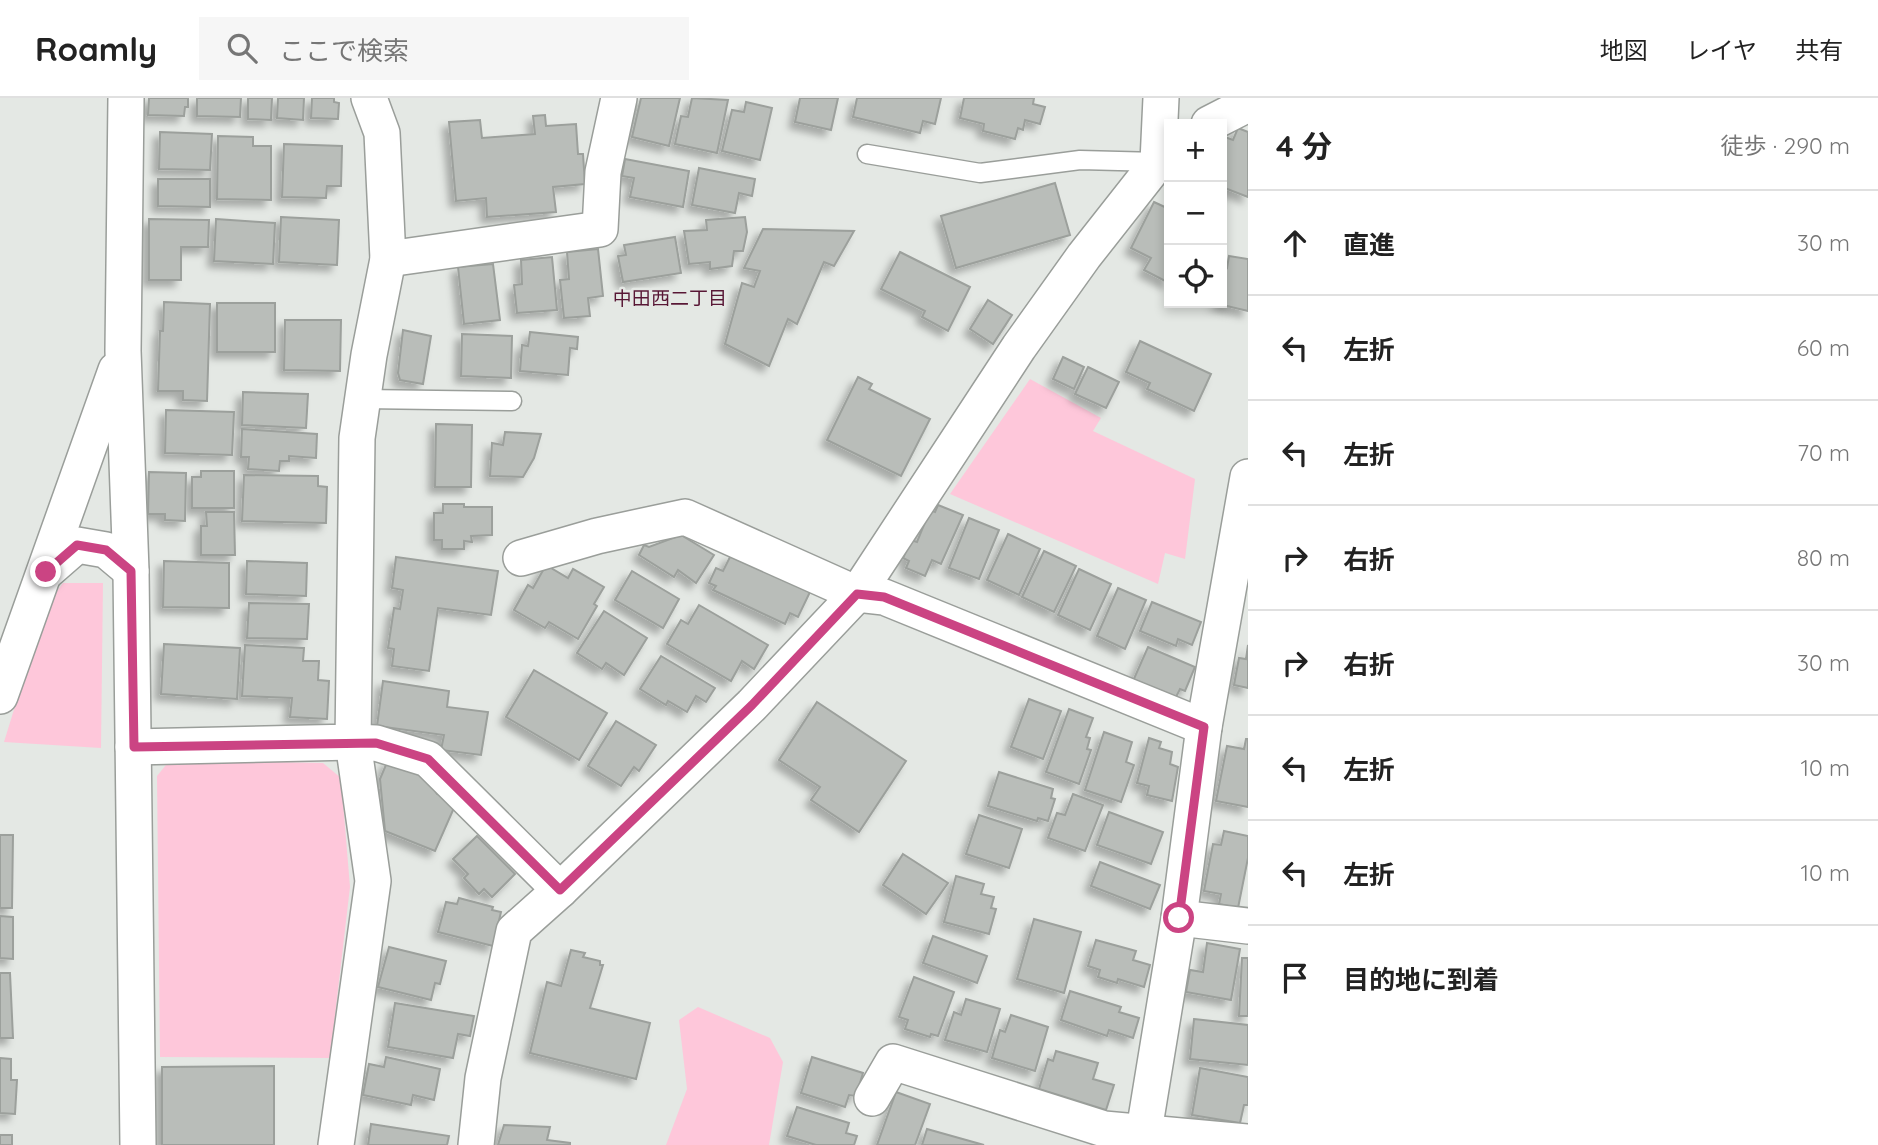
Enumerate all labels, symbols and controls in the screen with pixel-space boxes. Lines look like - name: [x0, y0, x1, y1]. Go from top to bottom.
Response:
- search box: [199, 17, 689, 80]
- text: Roamly: [35, 28, 157, 69]
- icon: search: [223, 29, 261, 67]
- text: ここで検索: [279, 34, 409, 67]
- text: 地図: [1600, 35, 1648, 65]
- text: レイヤ: [1686, 35, 1757, 65]
- text: 共有: [1795, 35, 1843, 65]
- map controls: [1164, 119, 1227, 308]
- button: +: [1164, 119, 1227, 182]
- text: 4 分: [1276, 127, 1332, 165]
- text: 徒歩 · 290 m: [1720, 131, 1850, 160]
- button: −: [1164, 182, 1227, 245]
- icon: ahead: [1276, 224, 1314, 262]
- text: 直進: [1343, 228, 1395, 261]
- text: 30 m: [1797, 228, 1850, 257]
- button: locate: [1164, 245, 1227, 308]
- district label: 中田西二丁目: [613, 286, 727, 310]
- icon: left: [1276, 329, 1314, 367]
- text: 左折: [1343, 333, 1395, 366]
- text: 60 m: [1797, 333, 1850, 362]
- icon: left: [1276, 434, 1314, 472]
- text: 左折: [1343, 438, 1395, 471]
- text: 70 m: [1797, 438, 1850, 467]
- icon: right: [1276, 539, 1314, 577]
- text: 右折: [1343, 543, 1395, 576]
- text: 80 m: [1797, 543, 1850, 572]
- route end: [30, 556, 61, 587]
- icon: right: [1276, 644, 1314, 682]
- text: 右折: [1343, 648, 1395, 681]
- text: 30 m: [1797, 648, 1850, 677]
- icon: left: [1276, 749, 1314, 787]
- text: 左折: [1343, 753, 1395, 786]
- text: 10 m: [1801, 753, 1850, 782]
- icon: left: [1276, 854, 1314, 892]
- text: 左折: [1343, 858, 1395, 891]
- text: 10 m: [1801, 858, 1850, 887]
- route start: [1163, 902, 1194, 933]
- icon: arrive: [1276, 959, 1314, 997]
- text: 目的地に到着: [1343, 963, 1499, 996]

